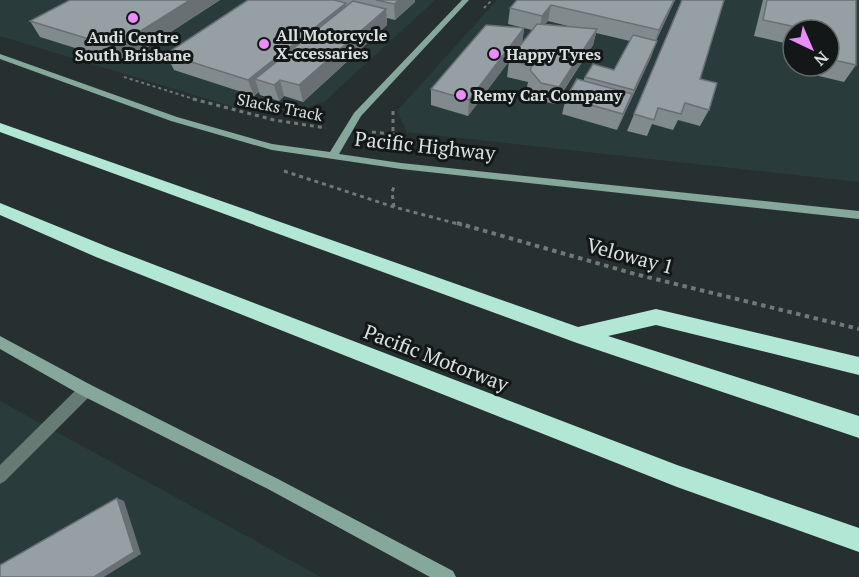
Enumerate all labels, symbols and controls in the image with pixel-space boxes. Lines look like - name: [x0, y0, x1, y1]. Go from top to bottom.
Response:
- marker: Audi Centre South Brisbane: [126, 11, 140, 25]
- north arrow: [781, 18, 841, 78]
- place label: All Motorcycle X-ccessaries: [276, 24, 388, 64]
- place label: Audi Centre South Brisbane: [75, 26, 192, 66]
- marker: All Motorcycle X-ccessaries: [257, 37, 271, 51]
- place label: Happy Tyres: [506, 43, 601, 65]
- marker: Happy Tyres: [487, 47, 501, 61]
- text: N: [809, 47, 833, 71]
- place label: Remy Car Company: [473, 84, 623, 106]
- street label: Slacks Track: [235, 88, 326, 126]
- marker: Remy Car Company: [454, 88, 468, 102]
- street label: Pacific Highway: [353, 125, 498, 166]
- street label: Veloway 1: [584, 231, 677, 280]
- street label: Pacific Motorway: [360, 318, 513, 398]

